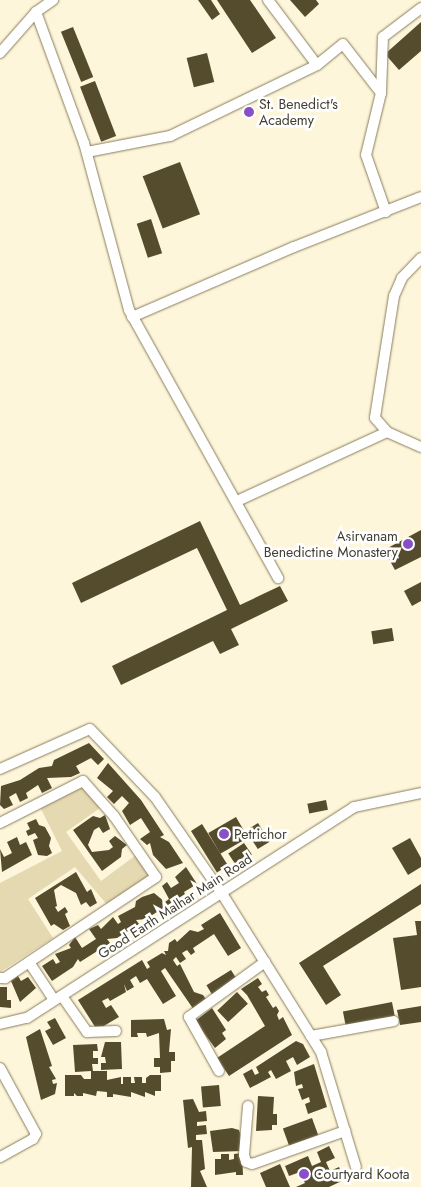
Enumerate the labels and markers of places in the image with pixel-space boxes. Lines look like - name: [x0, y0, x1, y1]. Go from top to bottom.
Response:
- place label: St. Benedict's Academy: [259, 96, 338, 128]
- marker: St. Benedict's Academy: [243, 106, 255, 118]
- place label: Asirvanam Benedictine Monastery: [264, 528, 398, 560]
- marker: Asirvanam Benedictine Monastery: [402, 538, 414, 550]
- place label: Petrichor: [234, 826, 287, 842]
- marker: Petrichor: [218, 828, 230, 840]
- place label: Courtyard Koota: [314, 1166, 409, 1182]
- marker: Courtyard Koota: [298, 1168, 310, 1180]

